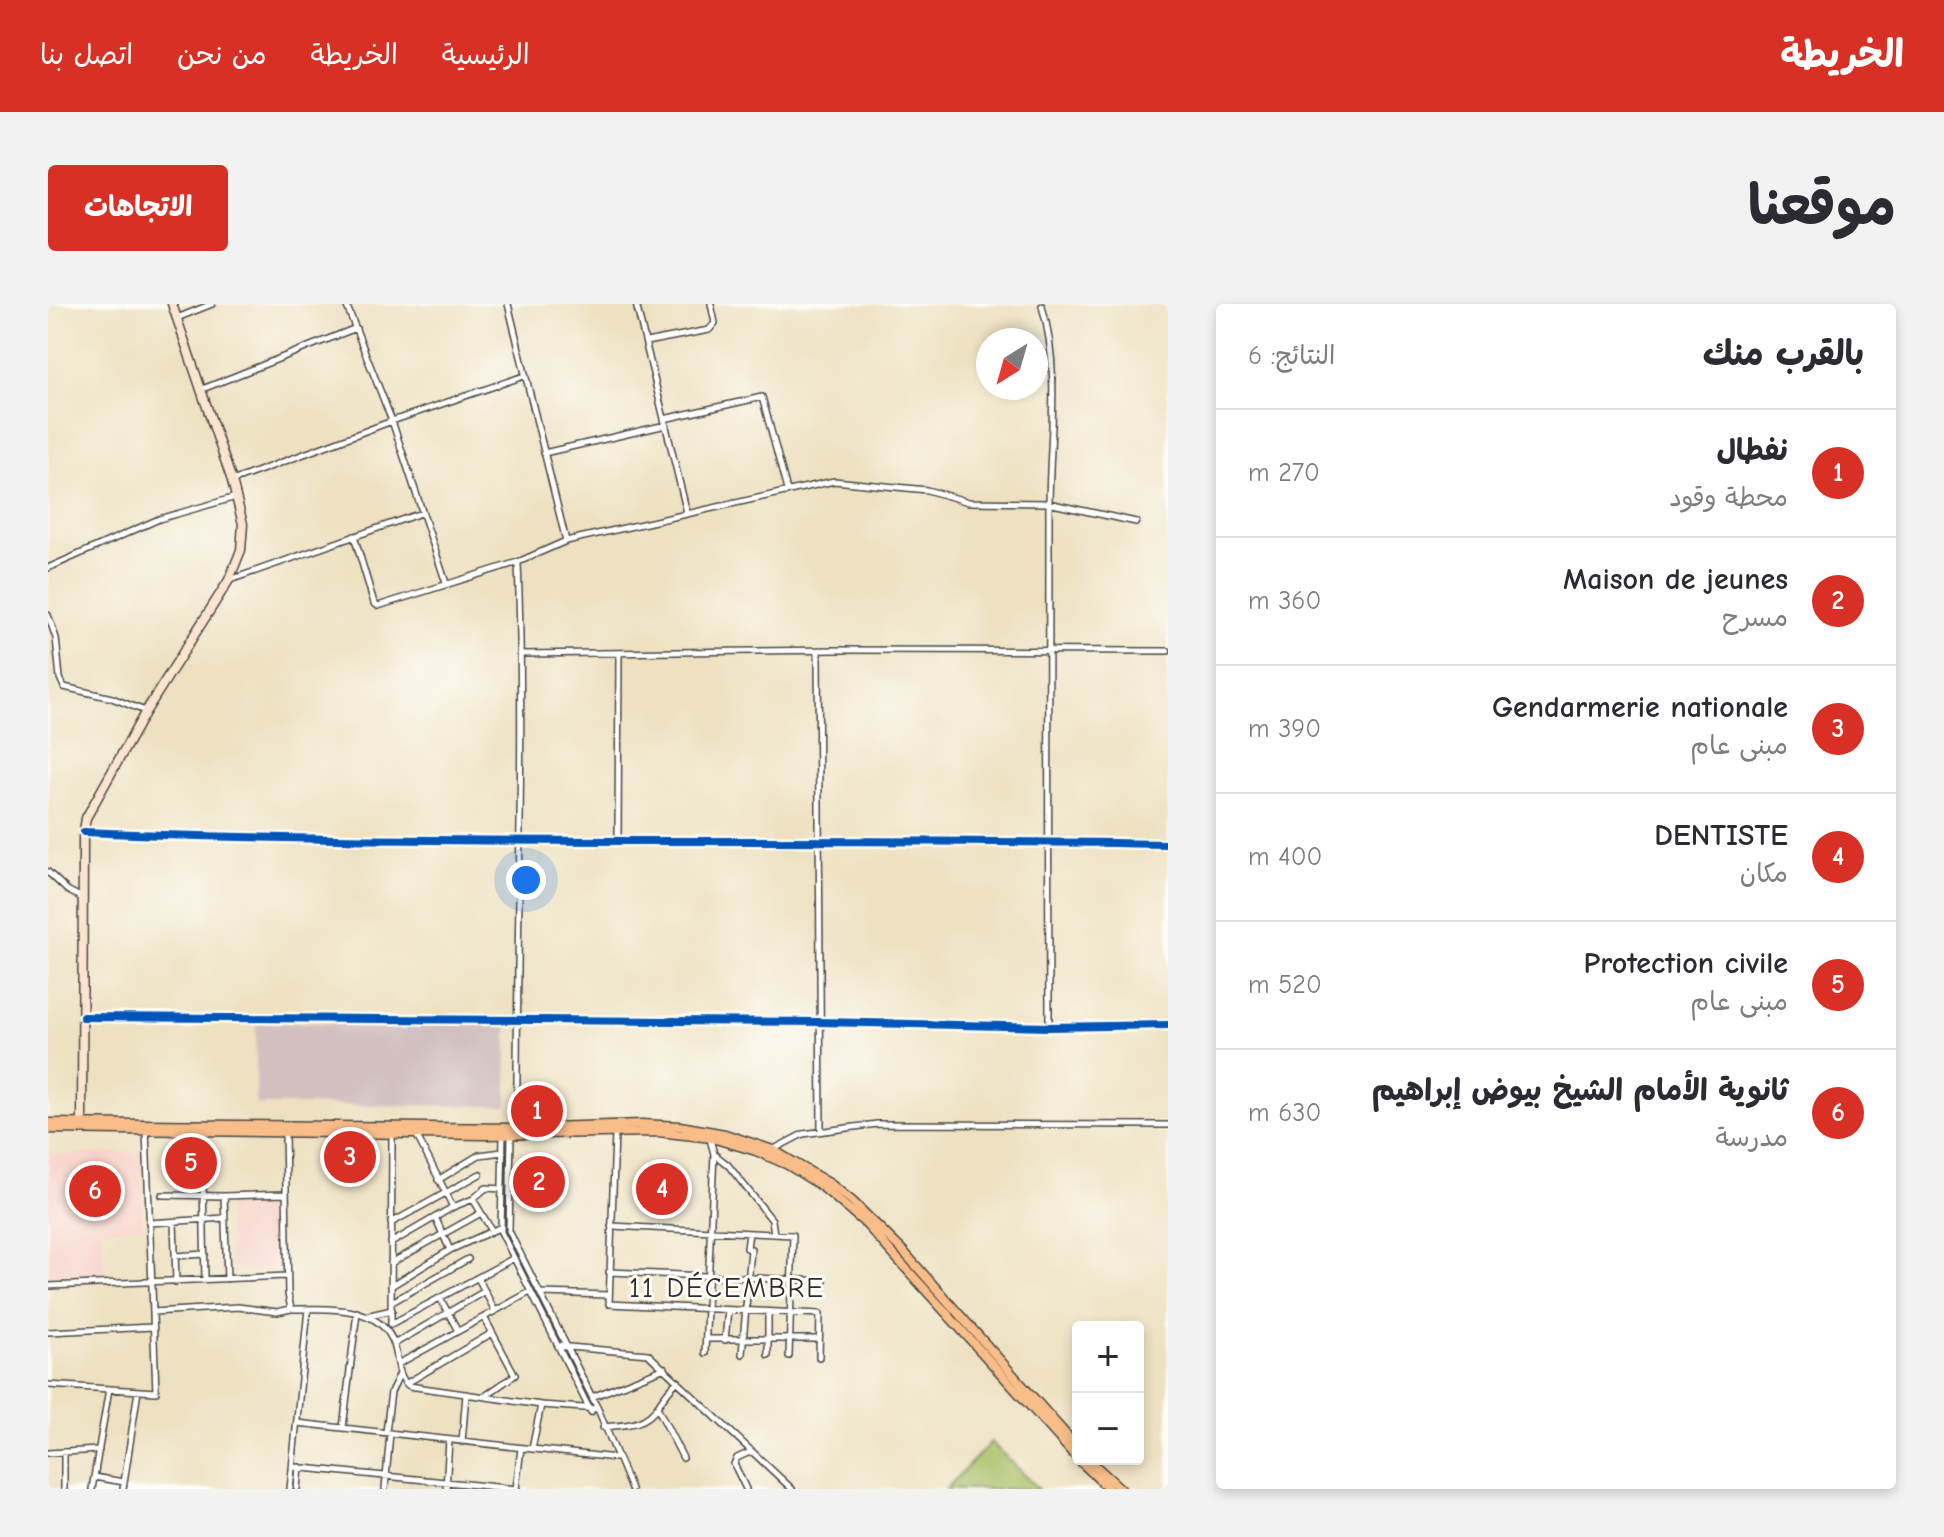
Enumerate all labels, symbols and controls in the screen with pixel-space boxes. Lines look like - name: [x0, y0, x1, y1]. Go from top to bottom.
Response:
- text: الخريطة: [1780, 33, 1904, 77]
- text: اتصل بنا: [40, 39, 133, 71]
- text: من نحن: [177, 39, 266, 71]
- text: الخريطة: [310, 39, 398, 71]
- text: الرئيسية: [442, 39, 530, 71]
- button: الاتجاهات: [48, 165, 228, 251]
- text: موقعنا: [1748, 174, 1896, 238]
- north arrow: [976, 328, 1048, 400]
- text: بالقرب منك: [1703, 334, 1864, 374]
- text: النتائج: 6: [1248, 341, 1335, 371]
- text: نفطال: [1717, 433, 1788, 468]
- text: 270 m: [1248, 458, 1320, 488]
- text: 1: [1833, 458, 1843, 488]
- text: محطة وقود: [1669, 483, 1788, 513]
- text: Maison de jeunes: [1563, 562, 1788, 597]
- text: 360 m: [1248, 586, 1321, 616]
- text: 2: [1832, 586, 1844, 616]
- text: مسرح: [1722, 603, 1788, 633]
- text: Gendarmerie nationale: [1492, 690, 1788, 725]
- text: 390 m: [1248, 714, 1321, 744]
- text: 3: [1832, 714, 1844, 744]
- text: مبنى عام: [1690, 731, 1788, 761]
- text: DENTISTE: [1654, 818, 1788, 853]
- text: 400 m: [1248, 842, 1322, 872]
- text: 4: [1832, 842, 1844, 872]
- text: مكان: [1740, 859, 1788, 889]
- your location: [506, 860, 546, 900]
- text: Protection civile: [1584, 946, 1788, 981]
- text: 520 m: [1248, 970, 1322, 1000]
- text: 5: [1831, 970, 1845, 1000]
- text: مبنى عام: [1690, 987, 1788, 1017]
- text: ثانوية الأمام الشيخ بيوض إبراهيم: [1372, 1073, 1788, 1108]
- pin: 1: [511, 1081, 563, 1141]
- text: 630 m: [1248, 1098, 1321, 1128]
- text: 6: [1831, 1098, 1845, 1128]
- text: مدرسة: [1716, 1123, 1788, 1153]
- pin: 3: [324, 1127, 376, 1187]
- pin: 5: [165, 1133, 217, 1193]
- pin: 2: [513, 1152, 565, 1212]
- pin: 4: [636, 1159, 688, 1219]
- pin: 6: [69, 1161, 121, 1221]
- district label: 11 DÉCEMBRE: [629, 1271, 825, 1304]
- map controls: [1072, 1321, 1144, 1465]
- button: +: [1072, 1321, 1144, 1393]
- button: −: [1072, 1393, 1144, 1465]

